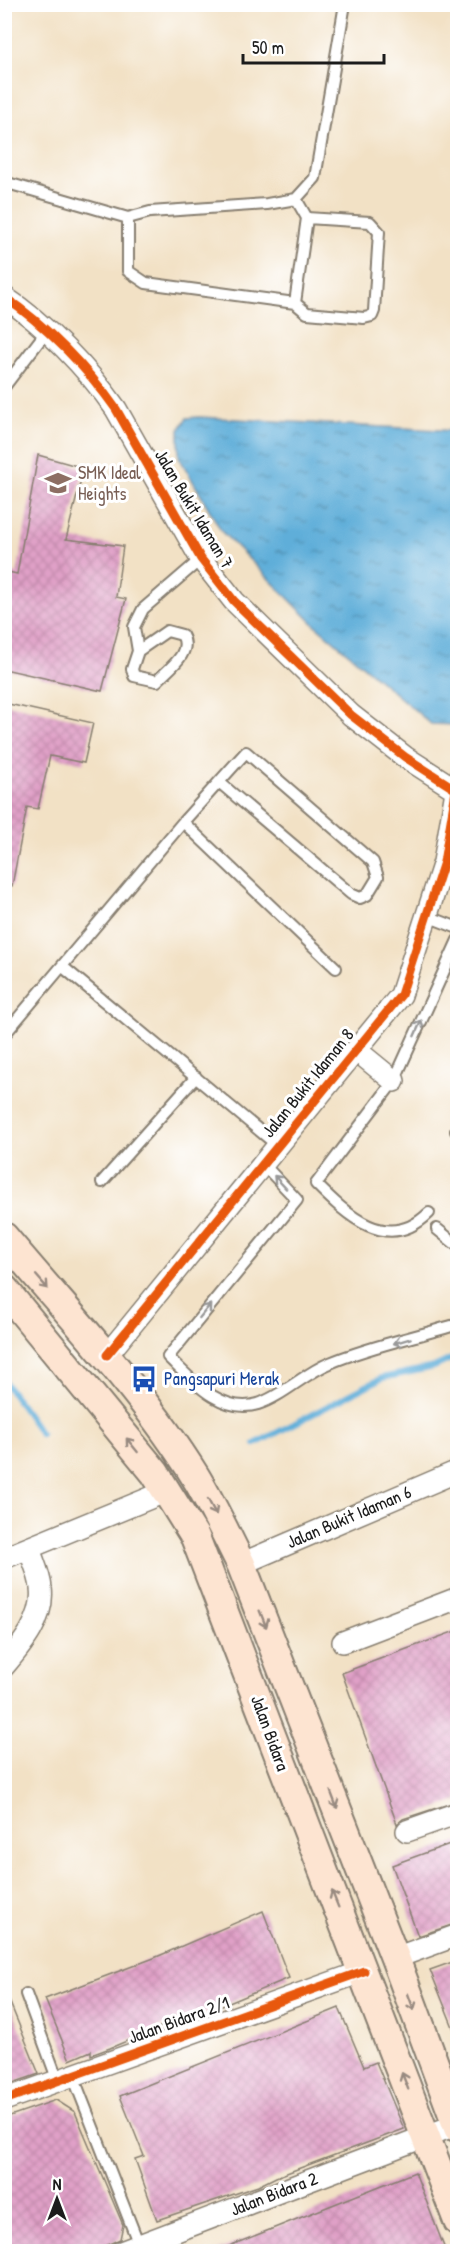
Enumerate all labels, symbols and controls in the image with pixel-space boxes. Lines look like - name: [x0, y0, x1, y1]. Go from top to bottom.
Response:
- scale bar: [243, 27, 384, 65]
- text: 50 m: [252, 35, 284, 60]
- street label: Jalan Bukit Idaman 7: [149, 445, 240, 573]
- place label: SMK Ideal Heights: [78, 460, 141, 506]
- school or university icon: SMK Ideal Heights: [43, 468, 73, 498]
- one-way arrow: [413, 1019, 424, 1037]
- street label: Jalan Bukit Idaman 8: [256, 1023, 360, 1142]
- one-way arrow: [273, 1175, 287, 1190]
- one-way arrow: [36, 1274, 49, 1290]
- one-way arrow: [199, 1304, 212, 1320]
- one-way arrow: [393, 1336, 412, 1347]
- bus stop icon: Pangsapuri Merak: [129, 1364, 159, 1394]
- place label: Pangsapuri Merak: [164, 1366, 280, 1391]
- one-way arrow: [125, 1437, 138, 1453]
- street label: Jalan Bukit Idaman 6: [283, 1479, 415, 1554]
- one-way arrow: [206, 1498, 218, 1515]
- one-way arrow: [258, 1609, 269, 1627]
- street label: Jalan Bidara: [245, 1691, 296, 1774]
- one-way arrow: [330, 1790, 341, 1809]
- one-way arrow: [329, 1890, 340, 1909]
- street label: Jalan Bidara 2/1: [125, 1990, 233, 2049]
- one-way arrow: [407, 1992, 418, 2011]
- one-way arrow: [399, 2072, 410, 2091]
- street label: Jalan Bidara 2: [227, 2165, 322, 2222]
- north arrow: [27, 2169, 87, 2229]
- text: N: [53, 2173, 62, 2195]

